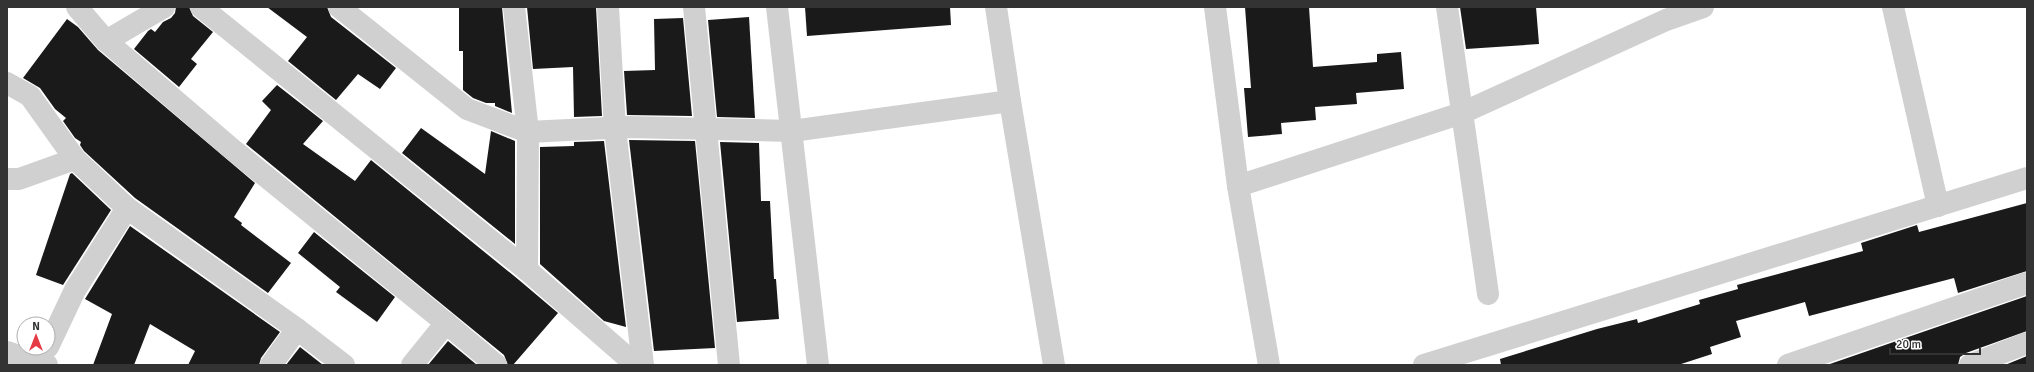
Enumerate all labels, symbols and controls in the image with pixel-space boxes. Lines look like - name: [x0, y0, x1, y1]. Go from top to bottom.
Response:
- north arrow: [16, 316, 56, 356]
- text: N: [32, 320, 40, 333]
- scale bar: [1890, 330, 1980, 356]
- text: 20 m: [1896, 337, 1921, 352]

